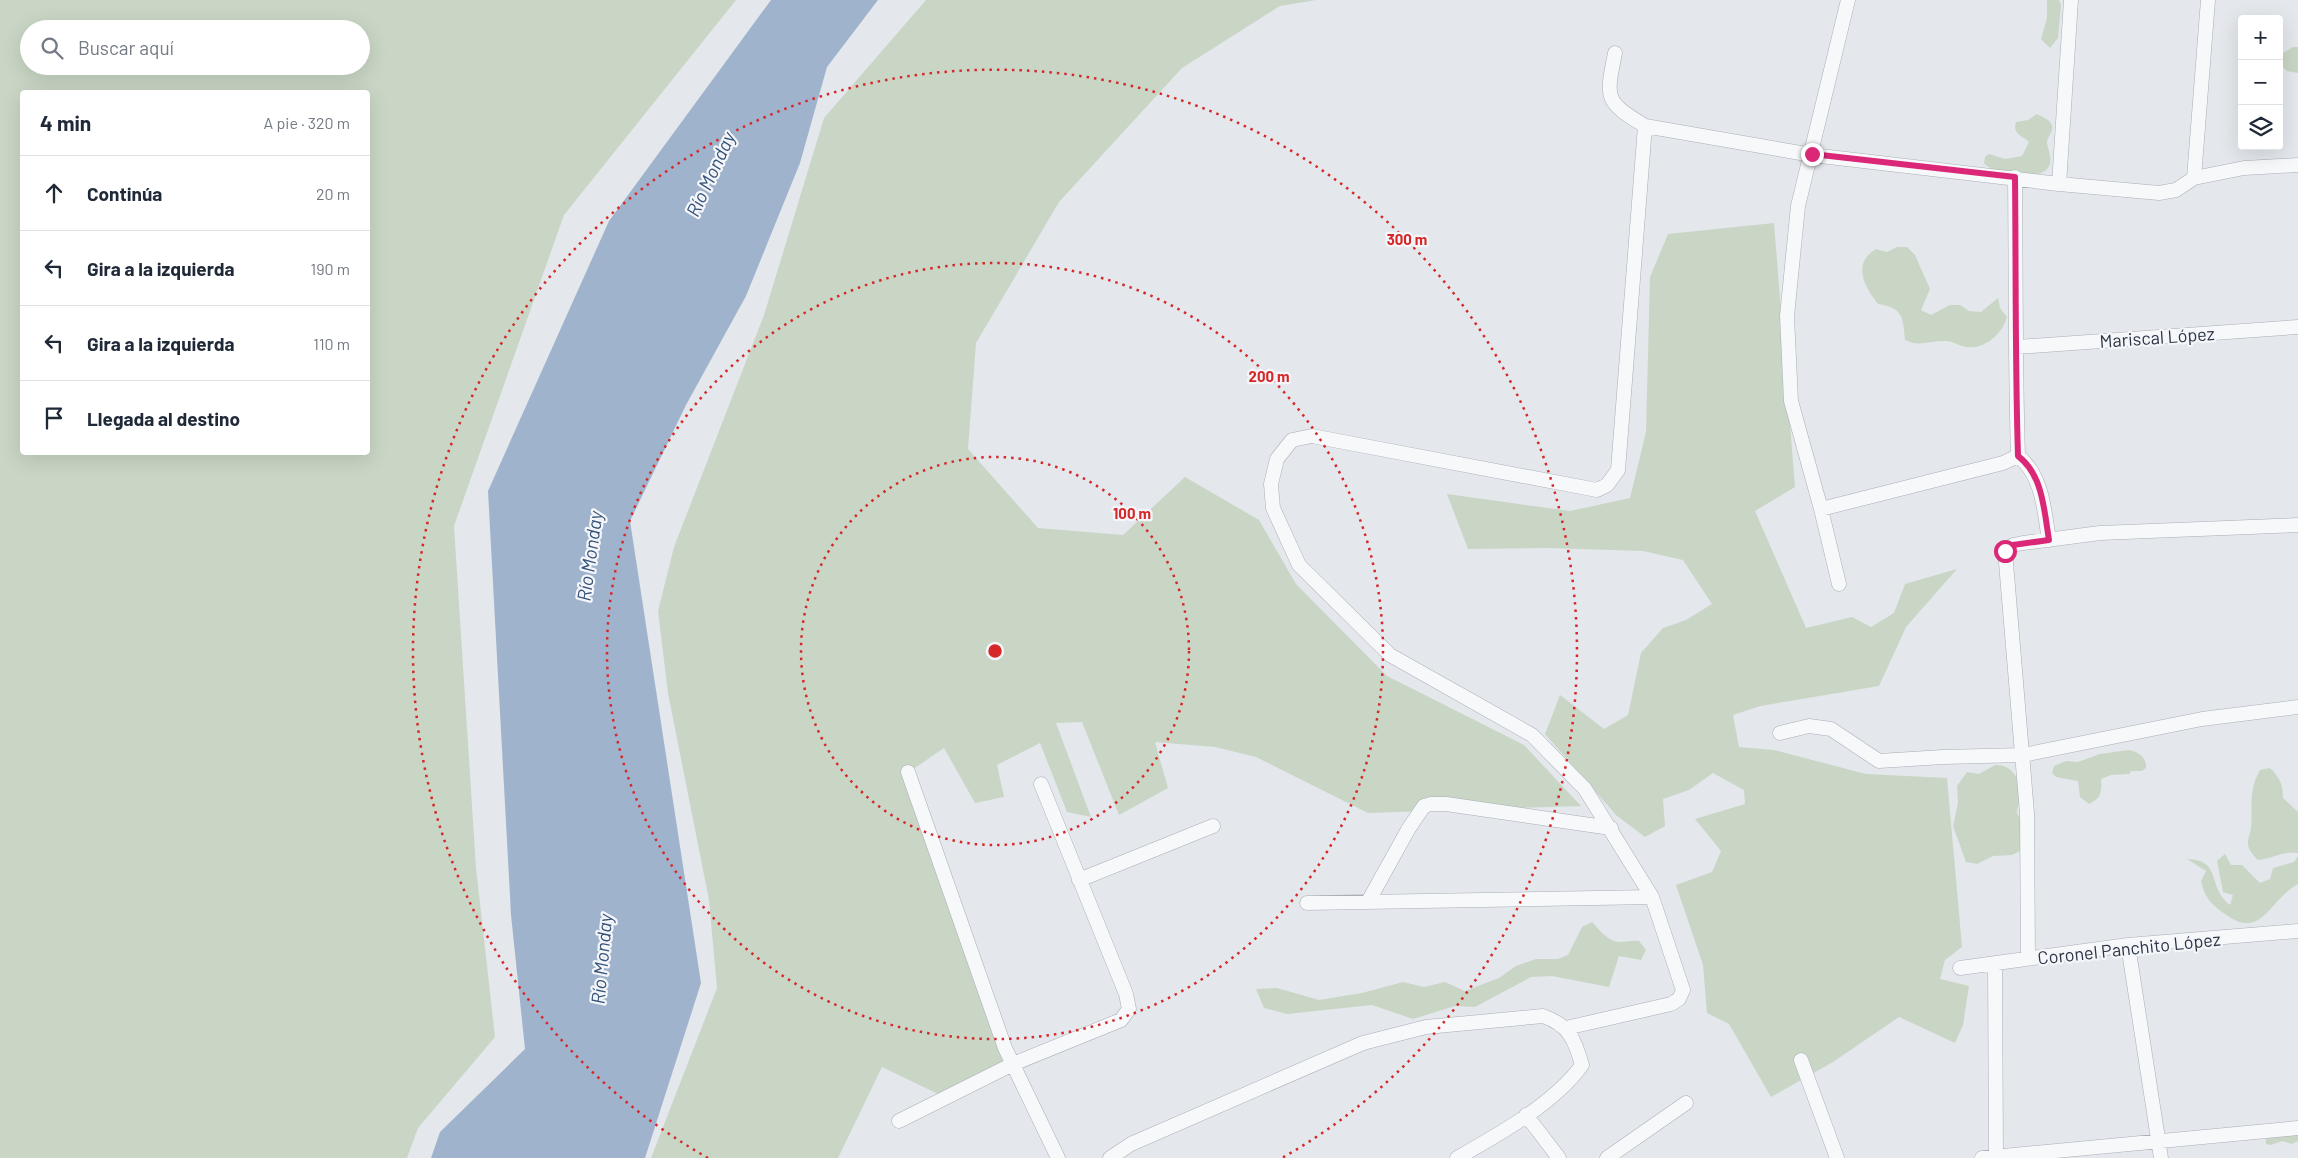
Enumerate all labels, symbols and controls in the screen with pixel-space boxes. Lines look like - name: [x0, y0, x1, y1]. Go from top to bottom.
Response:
- map controls: [2238, 15, 2283, 150]
- button: +: [2238, 15, 2283, 60]
- search box: [20, 20, 370, 75]
- icon: search: [38, 34, 66, 62]
- text: Buscar aquí: [78, 36, 174, 59]
- button: −: [2238, 60, 2283, 105]
- button: layers: [2238, 105, 2283, 150]
- text: 4 min: [40, 110, 91, 135]
- text: A pie · 320 m: [264, 113, 350, 132]
- water label: Río Monday: [680, 128, 740, 220]
- route end: [1801, 143, 1824, 166]
- icon: ahead: [40, 179, 68, 207]
- text: Continúa: [87, 182, 162, 205]
- text: 20 m: [316, 184, 350, 203]
- text: 300 m: [1387, 230, 1427, 248]
- icon: left: [40, 254, 68, 282]
- text: Gira a la izquierda: [87, 257, 235, 280]
- text: 190 m: [311, 259, 350, 278]
- street label: Mariscal López: [2099, 322, 2215, 352]
- icon: left: [40, 329, 68, 357]
- text: Gira a la izquierda: [87, 332, 235, 355]
- text: 110 m: [313, 334, 350, 353]
- text: 200 m: [1248, 367, 1290, 385]
- icon: arrive: [40, 404, 68, 432]
- text: Llegada al destino: [87, 407, 240, 430]
- text: 100 m: [1113, 504, 1151, 522]
- water label: Río Monday: [571, 509, 607, 602]
- route start: [1994, 540, 2017, 563]
- centre of rings: [986, 642, 1004, 660]
- water label: Río Monday: [586, 912, 616, 1005]
- street label: Coronel Panchito López: [2036, 927, 2222, 969]

